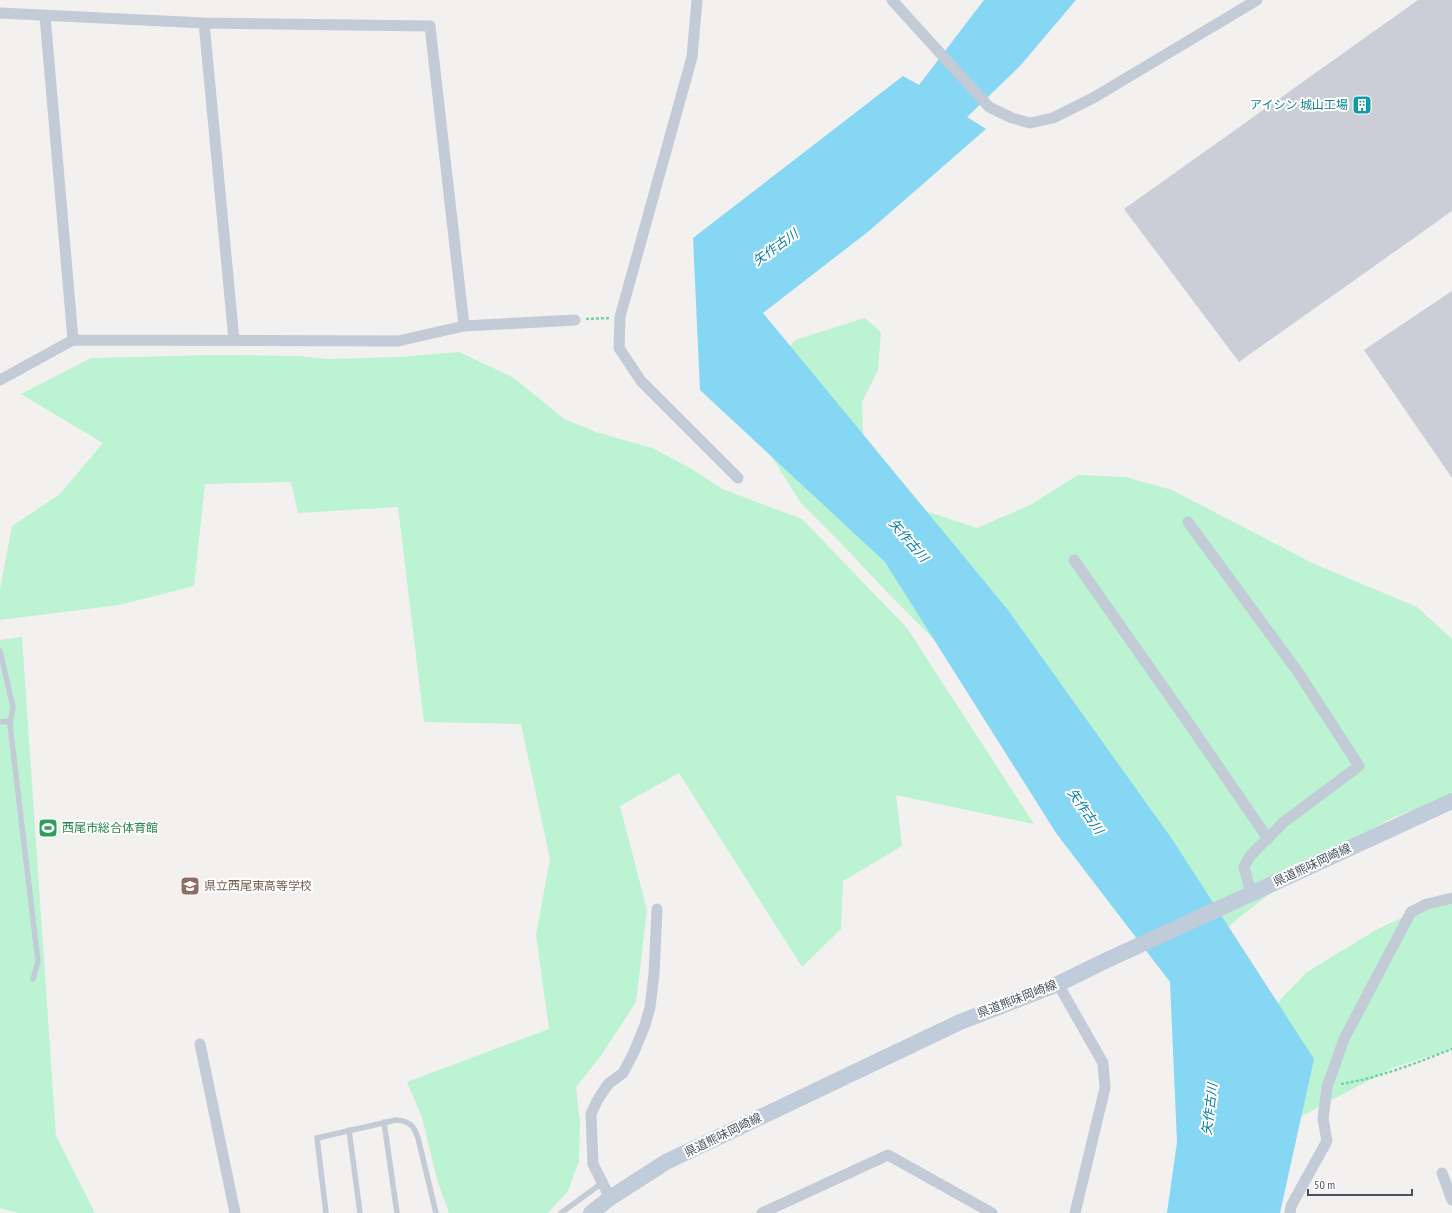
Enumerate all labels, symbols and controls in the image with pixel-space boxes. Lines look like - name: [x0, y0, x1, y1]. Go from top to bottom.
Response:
- building icon: アイシン 城山工場: [1351, 94, 1373, 116]
- place label: アイシン 城山工場: [1250, 97, 1348, 112]
- water label: 矢作古川: [749, 224, 803, 270]
- water label: 矢作古川: [885, 515, 933, 567]
- water label: 矢作古川: [1064, 785, 1109, 839]
- sports icon: 西尾市総合体育館: [37, 817, 59, 839]
- place label: 西尾市総合体育館: [62, 820, 158, 835]
- street label: 県道熊味岡崎線: [1271, 840, 1353, 889]
- school or university icon: 県立西尾東高等学校: [179, 875, 201, 897]
- place label: 県立西尾東高等学校: [204, 878, 312, 893]
- street label: 県道熊味岡崎線: [975, 976, 1059, 1021]
- water label: 矢作古川: [1198, 1080, 1221, 1136]
- street label: 県道熊味岡崎線: [682, 1109, 764, 1160]
- scale bar: [1308, 1171, 1412, 1197]
- text: 50 m: [1314, 1177, 1335, 1192]

